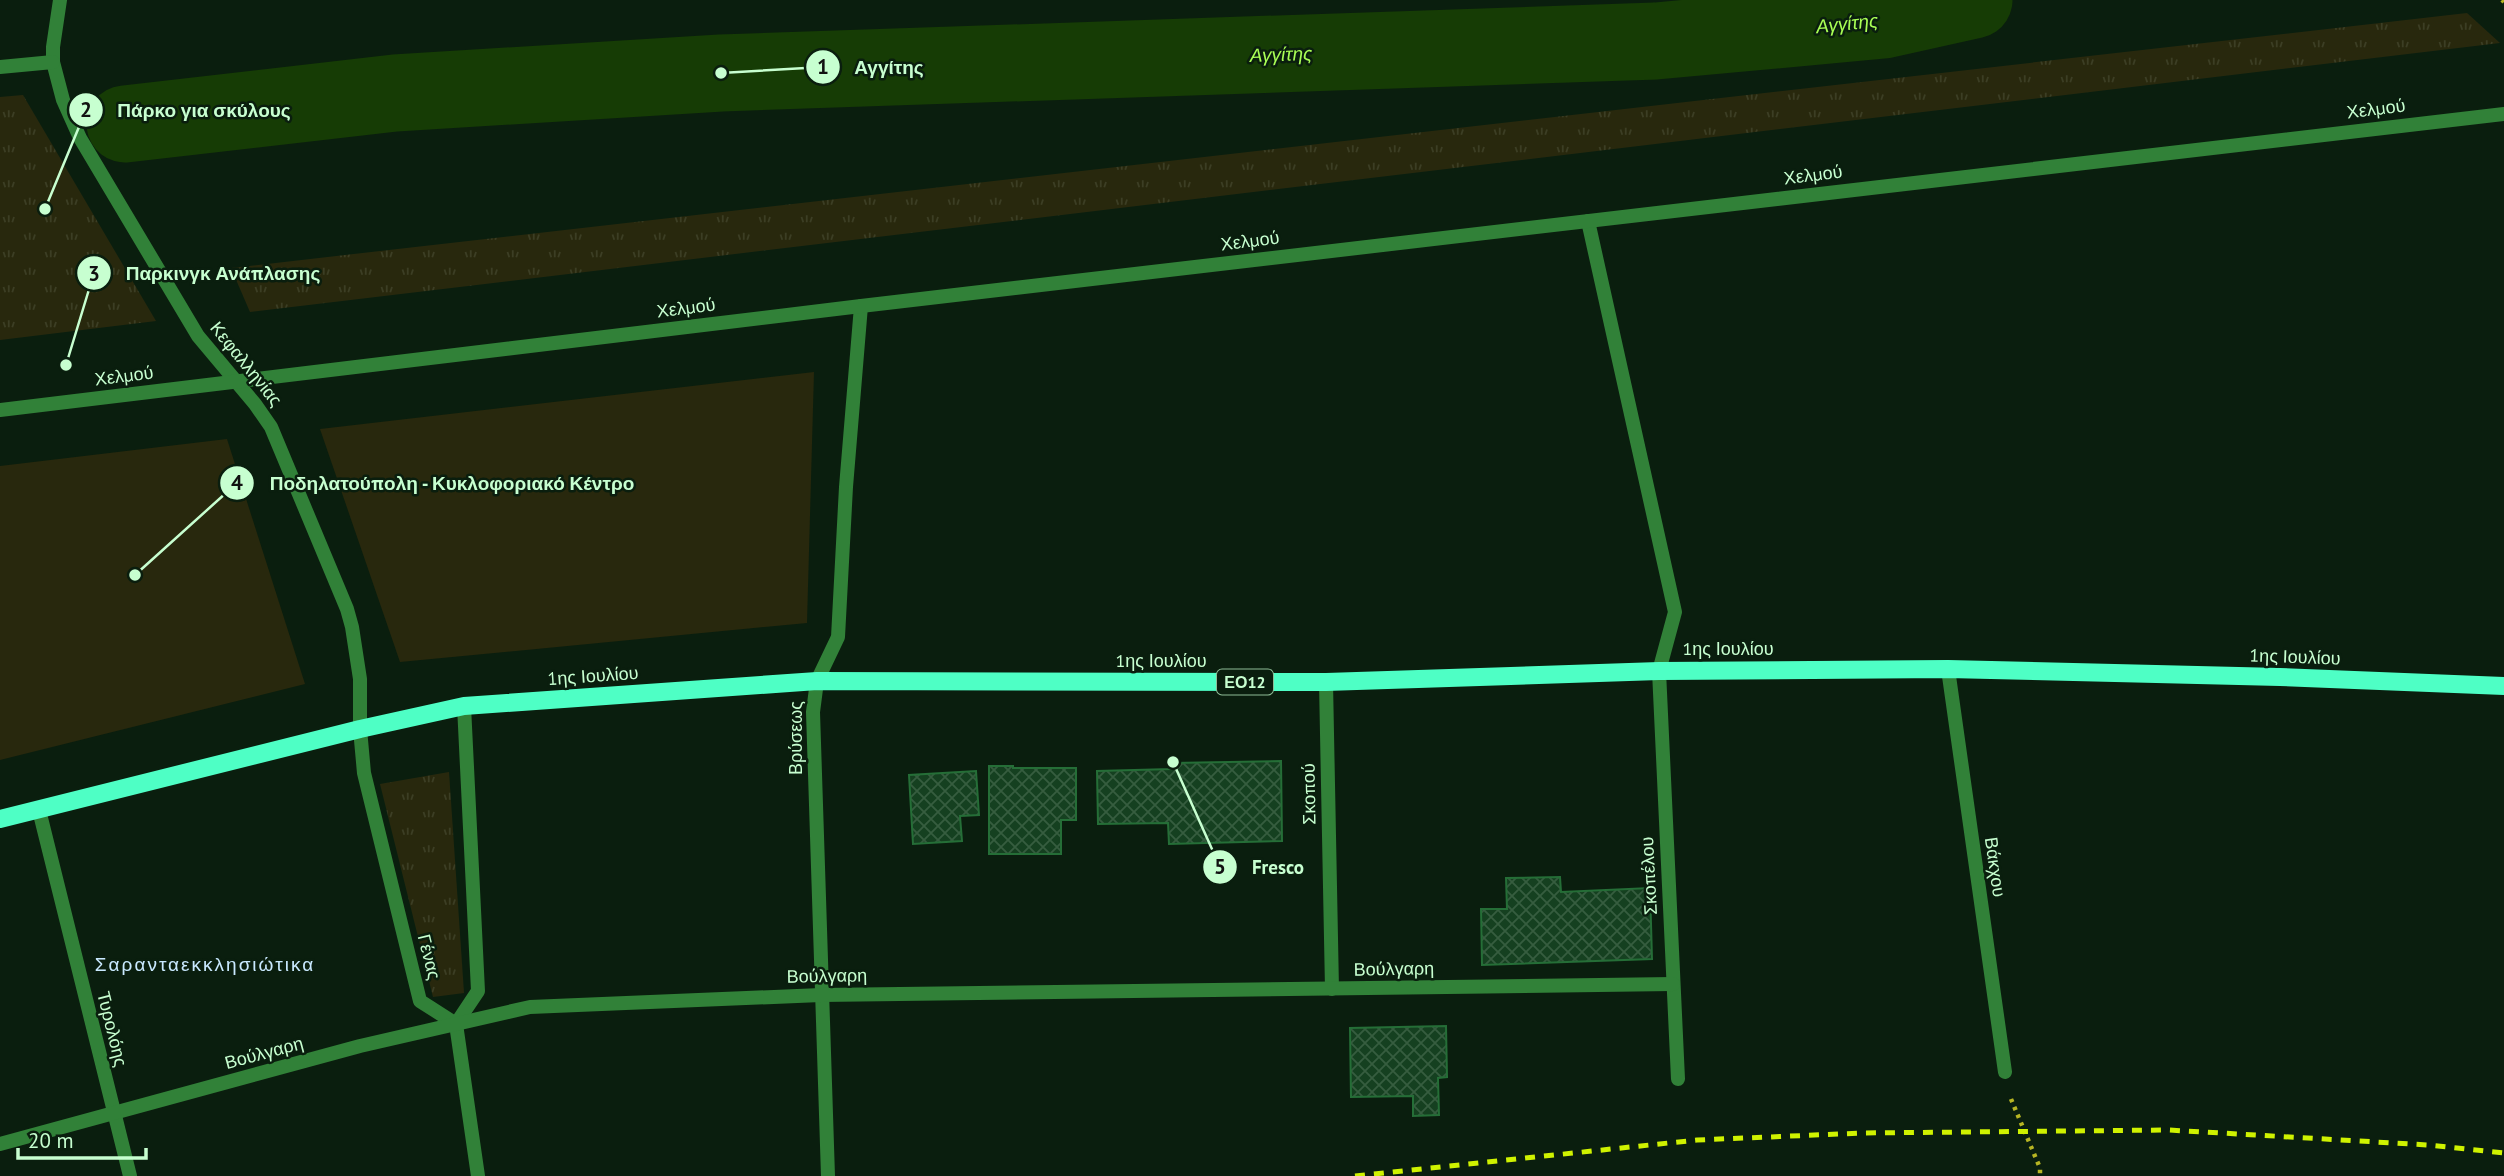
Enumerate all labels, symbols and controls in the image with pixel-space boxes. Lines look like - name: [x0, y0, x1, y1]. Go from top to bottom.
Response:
- water label: Αγγίτης: [1814, 8, 1880, 38]
- water label: Αγγίτης: [1248, 41, 1313, 67]
- callout: Αγγίτης: [805, 47, 938, 87]
- text: 1: [817, 53, 829, 80]
- text: Αγγίτης: [854, 55, 924, 79]
- callout: Πάρκο για σκύλους: [69, 90, 305, 130]
- street label: Χελμού: [2345, 94, 2407, 124]
- text: 2: [80, 96, 92, 123]
- text: Πάρκο για σκύλους: [117, 98, 291, 122]
- street label: Χελμού: [1782, 160, 1844, 190]
- street label: Χελμού: [1219, 226, 1281, 256]
- callout: Παρκινγκ Ανάπλασης: [77, 253, 334, 293]
- text: 3: [88, 260, 100, 287]
- text: Παρκινγκ Ανάπλασης: [126, 261, 320, 285]
- street label: Χελμού: [655, 293, 717, 323]
- street label: Κεφαλληνίας: [205, 317, 288, 411]
- street label: Χελμού: [93, 361, 155, 391]
- callout: Ποδηλατούπολη - Κυκλοφοριακό Κέντρο: [219, 463, 649, 503]
- text: 4: [231, 469, 243, 496]
- text: Ποδηλατούπολη - Κυκλοφοριακό Κέντρο: [270, 471, 634, 495]
- street label: 1ης Ιουλίου: [1682, 637, 1774, 660]
- street label: 1ης Ιουλίου: [2249, 643, 2341, 670]
- street label: 1ης Ιουλίου: [1115, 649, 1207, 672]
- street label: 1ης Ιουλίου: [547, 661, 639, 690]
- road number: ΕΟ12: [1217, 670, 1273, 694]
- street label: Βρύσεως: [784, 701, 807, 775]
- street label: Σκοπού: [1296, 763, 1321, 825]
- street label: Σκοπέλου: [1635, 836, 1662, 916]
- street label: Βάκχου: [1980, 836, 2011, 898]
- callout: Fresco: [1202, 847, 1318, 887]
- text: 5: [1214, 853, 1226, 880]
- text: Fresco: [1252, 855, 1304, 879]
- street label: Γένας: [413, 932, 446, 982]
- district label: Σαρανταεκκλησιώτικα: [95, 952, 315, 976]
- street label: Βούλγαρη: [1354, 956, 1434, 981]
- street label: Βούλγαρη: [787, 963, 867, 988]
- street label: Τυρολόης: [92, 989, 133, 1069]
- street label: Βούλγαρη: [222, 1031, 306, 1074]
- scale bar: [18, 1116, 145, 1160]
- text: 20 m: [28, 1127, 74, 1154]

